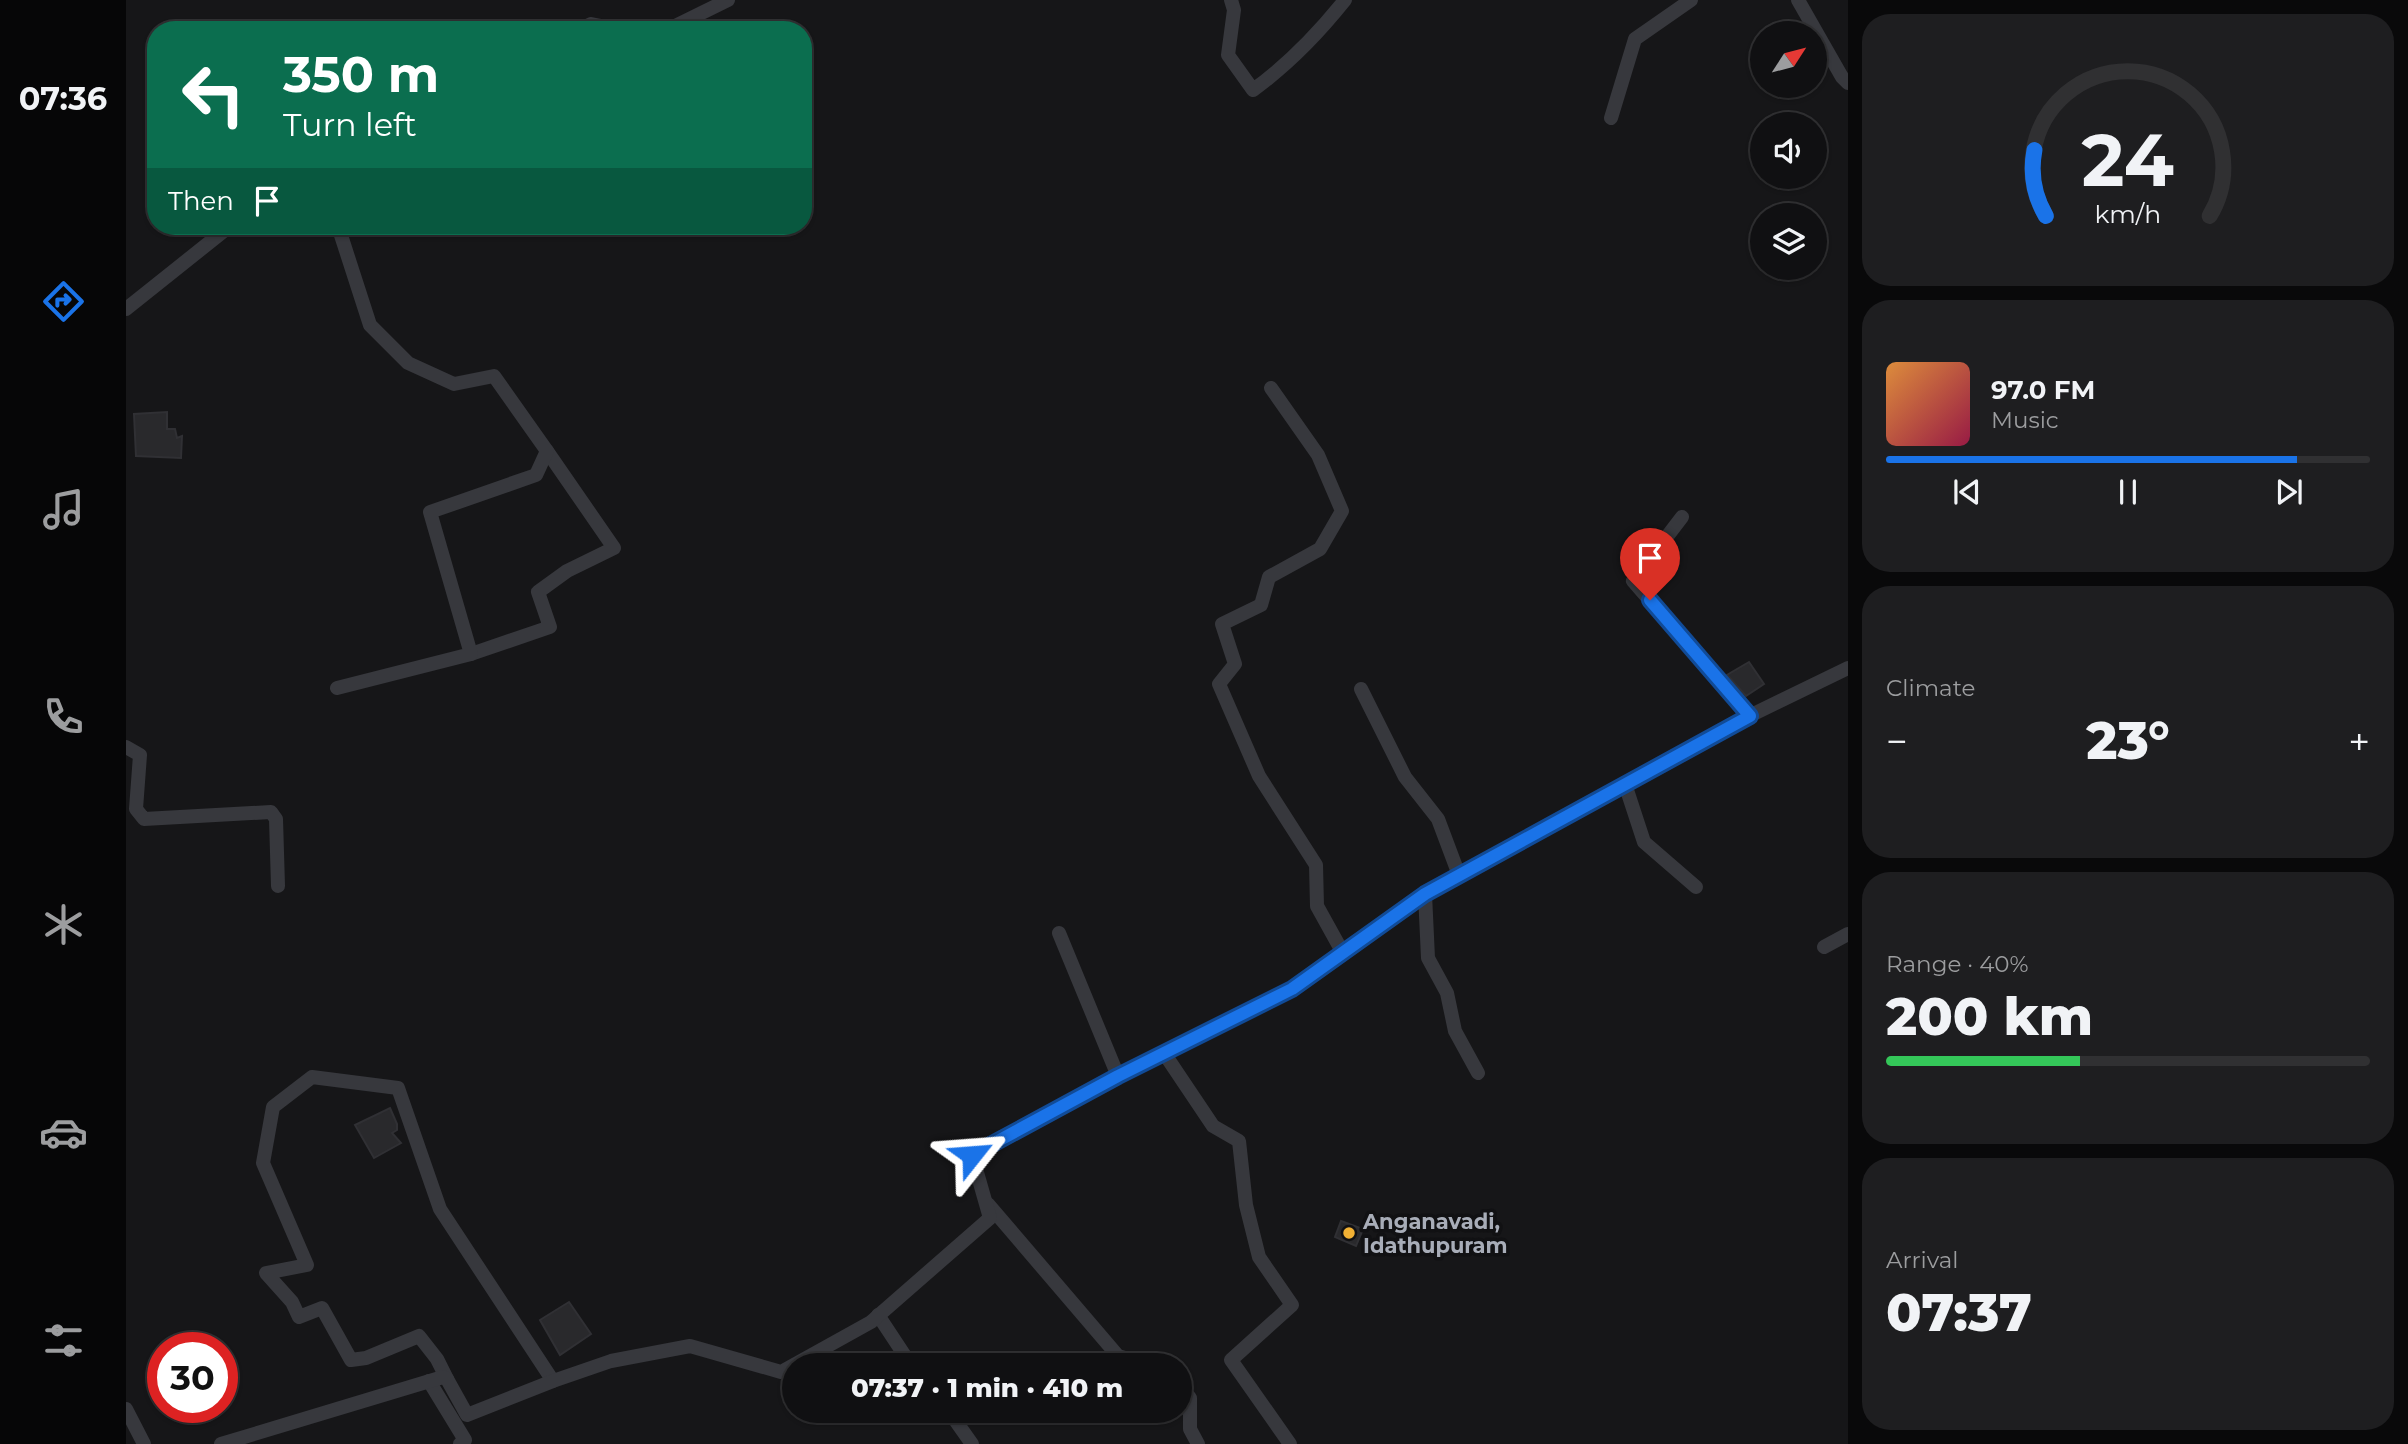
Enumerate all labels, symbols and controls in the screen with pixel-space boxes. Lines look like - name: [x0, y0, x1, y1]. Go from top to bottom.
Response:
- north arrow: [1750, 21, 1827, 98]
- map controls: [1750, 21, 1827, 280]
- text: 350 m: [283, 45, 439, 104]
- icon: left: [168, 49, 259, 140]
- text: 07:36: [19, 79, 107, 118]
- text: Turn left: [283, 105, 417, 144]
- button: sound: [1750, 112, 1827, 189]
- text: 24: [2082, 116, 2174, 204]
- icon: arrive: [248, 182, 286, 220]
- text: Then: [168, 185, 234, 217]
- text: km/h: [2095, 199, 2161, 229]
- button: layers: [1750, 203, 1827, 280]
- icon: directions: [39, 277, 88, 326]
- text: 97.0 FM: [1991, 374, 2095, 406]
- text: Music: [1991, 406, 2059, 434]
- icon: previous: [1948, 473, 1986, 511]
- icon: pause: [2109, 473, 2147, 511]
- icon: next: [2270, 473, 2308, 511]
- icon: music: [39, 485, 88, 534]
- pin: [1620, 528, 1680, 600]
- icon: arrive: [1631, 539, 1669, 577]
- text: Climate: [1886, 674, 1975, 702]
- icon: phone: [39, 692, 88, 741]
- text: 23°: [2086, 709, 2170, 772]
- text: −: [1886, 718, 1908, 765]
- text: +: [2348, 718, 2370, 765]
- icon: climate: [39, 900, 88, 949]
- text: Range · 40%: [1886, 950, 2029, 978]
- text: 200 km: [1886, 985, 2093, 1048]
- icon: car: [39, 1108, 88, 1157]
- position arrow: [935, 1118, 1009, 1192]
- place label: Anganavadi, Idathupuram: [1362, 1209, 1508, 1258]
- marker: Anganavadi, Idathupuram: [1341, 1225, 1357, 1241]
- text: Arrival: [1886, 1246, 1959, 1274]
- text: 07:37: [1886, 1281, 2032, 1344]
- icon: filters: [39, 1316, 88, 1365]
- speed limit sign: 30: [147, 1332, 238, 1423]
- text: 07:37 · 1 min · 410 m: [851, 1372, 1123, 1404]

